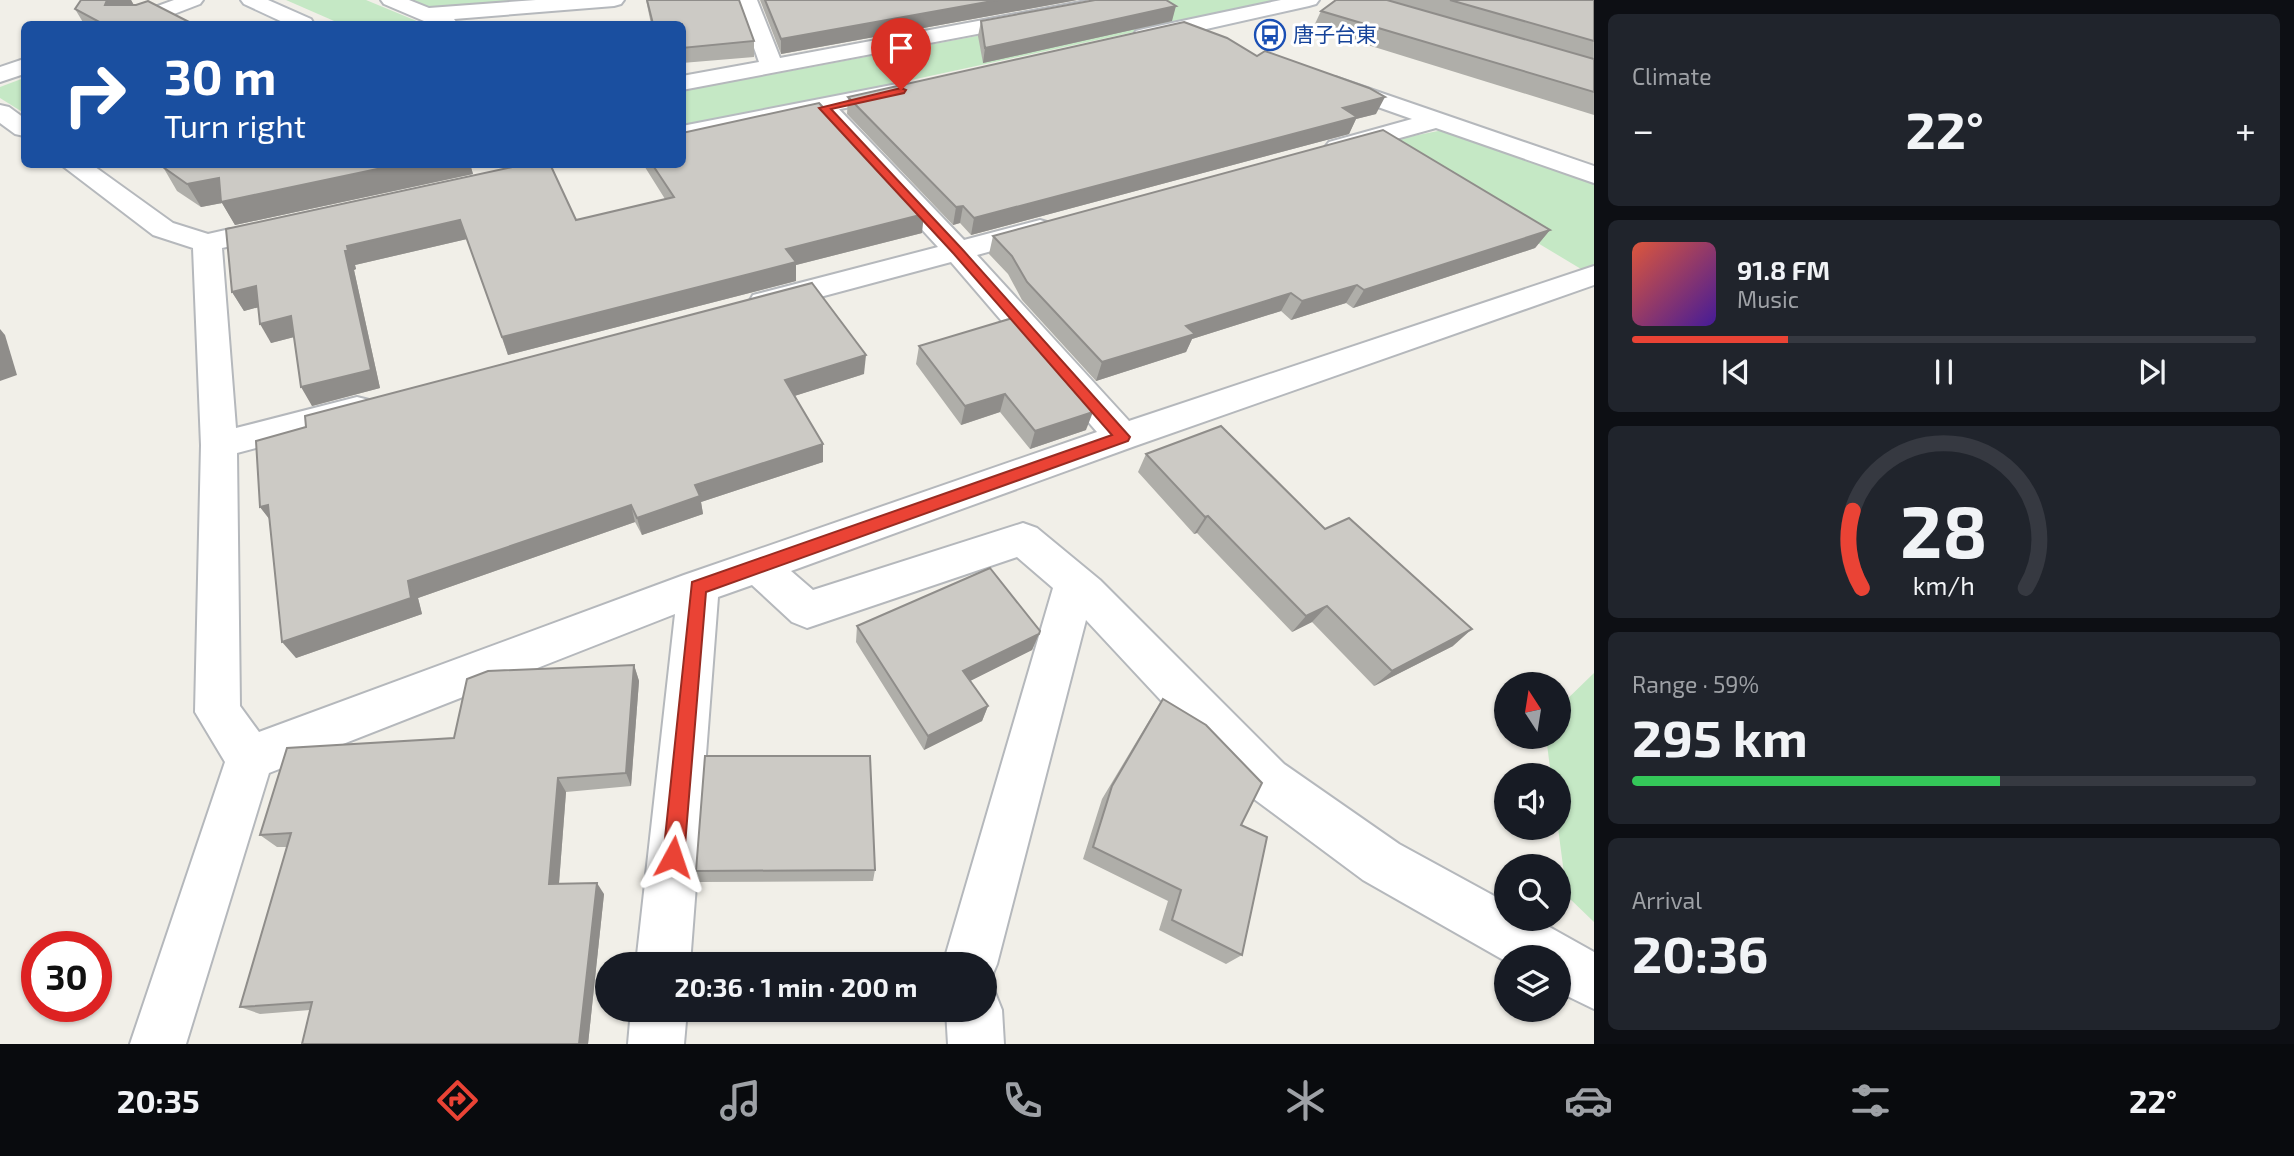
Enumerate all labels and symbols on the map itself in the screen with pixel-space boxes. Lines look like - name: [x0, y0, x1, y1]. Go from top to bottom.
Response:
- pin: [871, 18, 931, 90]
- bus stop icon: 唐子台東: [1253, 18, 1287, 52]
- place label: 唐子台東: [1293, 21, 1377, 46]
- north arrow: [1494, 672, 1572, 749]
- position arrow: [636, 820, 710, 894]
- speed limit sign: 30: [21, 931, 112, 1022]

